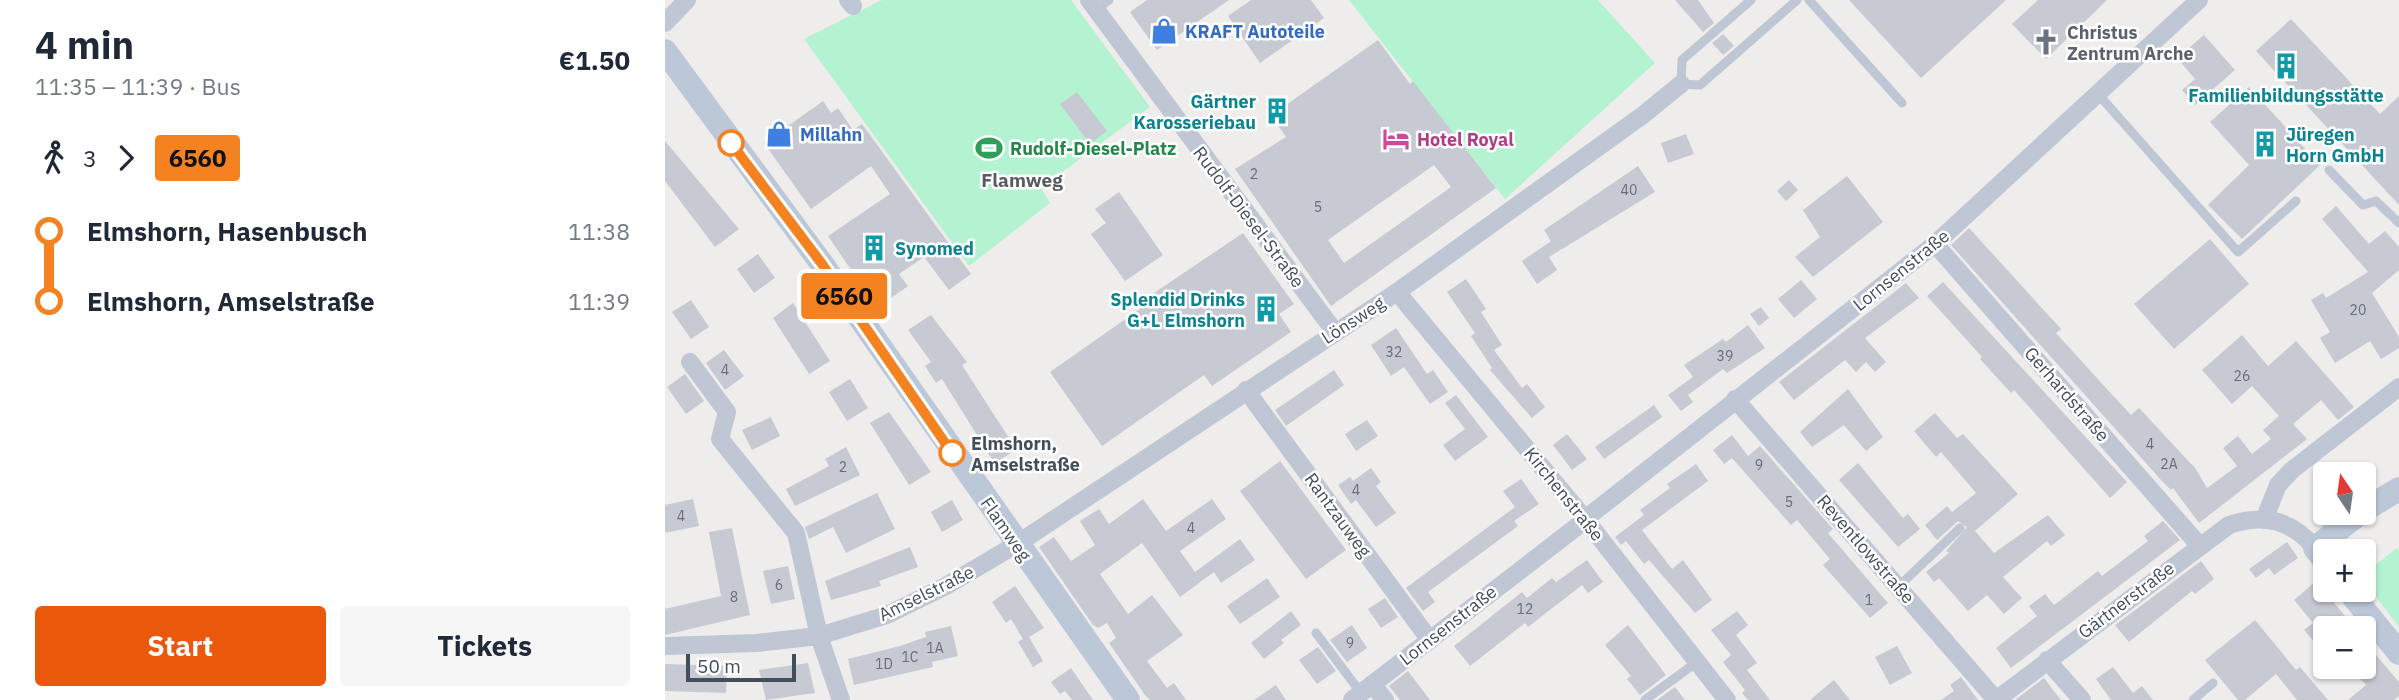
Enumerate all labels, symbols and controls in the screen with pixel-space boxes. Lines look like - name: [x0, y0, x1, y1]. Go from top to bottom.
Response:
- shop icon: KRAFT Autoteile: [1149, 16, 1179, 46]
- text: 4 min: [35, 20, 134, 69]
- place label: KRAFT Autoteile: [1185, 20, 1325, 43]
- place label: Christus Zentrum Arche: [2067, 21, 2194, 65]
- church icon: Christus Zentrum Arche: [2031, 27, 2061, 57]
- text: €1.50: [559, 43, 630, 77]
- building icon: Familienbildungsstätte: [2271, 51, 2301, 81]
- text: 11:35 – 11:39 · Bus: [35, 71, 241, 101]
- place label: Familienbildungsstätte: [2188, 84, 2384, 107]
- place label: Gärtner Karosseriebau: [1133, 90, 1256, 134]
- building icon: Gärtner Karosseriebau: [1262, 96, 1292, 126]
- shop icon: Millahn: [764, 119, 794, 149]
- place label: Millahn: [800, 123, 862, 146]
- place label: Jüregen Horn GmbH: [2286, 123, 2384, 167]
- hotel icon: Hotel Royal: [1381, 124, 1411, 154]
- place label: Hotel Royal: [1417, 128, 1514, 151]
- building icon: Jüregen Horn GmbH: [2250, 129, 2280, 159]
- unlabelled marker: [718, 130, 744, 156]
- sports icon: Rudolf-Diesel-Platz: [974, 133, 1004, 163]
- place label: Rudolf-Diesel-Platz: [1010, 137, 1176, 160]
- icon: walk: [35, 139, 73, 177]
- icon: forward: [107, 139, 145, 177]
- text: 6560: [169, 142, 226, 174]
- street label: Rudolf-Diesel-Straße: [1188, 142, 1310, 292]
- text: 3: [83, 143, 97, 173]
- house number: 2: [1250, 165, 1258, 183]
- district label: Flamweg: [981, 168, 1063, 192]
- house number: 40: [1621, 181, 1637, 199]
- house number: 5: [1314, 198, 1322, 216]
- text: Elmshorn, Hasenbusch: [87, 214, 368, 248]
- text: 11:38: [568, 216, 630, 246]
- street label: Lornsenstraße: [1848, 224, 1954, 316]
- building icon: Synomed: [859, 233, 889, 263]
- place label: Synomed: [895, 237, 974, 260]
- line badge: 6560: [795, 273, 893, 319]
- text: 6560: [815, 280, 873, 312]
- text: Elmshorn, Amselstraße: [87, 284, 375, 318]
- text: 11:39: [568, 286, 630, 316]
- place label: Splendid Drinks G+L Elmshorn: [1110, 288, 1245, 332]
- street label: Lönsweg: [1317, 291, 1389, 349]
- building icon: Splendid Drinks G+L Elmshorn: [1251, 294, 1281, 324]
- house number: 20: [2350, 301, 2366, 319]
- street label: Gerhardstraße: [2020, 342, 2115, 446]
- house number: 32: [1386, 343, 1402, 361]
- house number: 39: [1717, 347, 1733, 365]
- house number: 4: [721, 361, 729, 379]
- house number: 26: [2234, 367, 2250, 385]
- place label: Elmshorn, Amselstraße: [971, 432, 1080, 476]
- house number: 4: [2146, 435, 2154, 453]
- marker: Elmshorn, Amselstraße: [939, 440, 965, 466]
- street label: Kirchenstraße: [1519, 442, 1609, 546]
- house number: 2A: [2160, 455, 2178, 473]
- house number: 9: [1755, 456, 1763, 474]
- house number: 2: [839, 458, 847, 476]
- north arrow: [2313, 462, 2377, 525]
- map controls: [2313, 462, 2376, 679]
- street label: Rantzauweg: [1300, 468, 1377, 562]
- house number: 4: [1352, 481, 1360, 499]
- street label: Reventlowstraße: [1812, 490, 1920, 608]
- street label: Flamweg: [976, 492, 1037, 566]
- house number: 5: [1785, 493, 1793, 511]
- house number: 4: [677, 507, 685, 525]
- house number: 4: [1187, 519, 1195, 537]
- button: +: [2313, 539, 2376, 602]
- street label: Gärtnerstraße: [2073, 556, 2179, 644]
- street label: Amselstraße: [875, 560, 978, 626]
- house number: 6: [775, 576, 783, 594]
- street label: Lornsenstraße: [1395, 580, 1501, 670]
- house number: 8: [730, 588, 738, 606]
- house number: 1: [1865, 591, 1873, 609]
- house number: 12: [1517, 600, 1533, 618]
- button: Start: [35, 606, 326, 686]
- button: Tickets: [340, 606, 630, 686]
- button: −: [2313, 616, 2376, 679]
- house number: 9: [1346, 634, 1354, 652]
- house number: 1A: [926, 639, 944, 657]
- house number: 1C: [901, 648, 919, 666]
- scale bar: [686, 651, 796, 683]
- text: 50 m: [697, 654, 741, 678]
- house number: 1D: [875, 655, 893, 673]

